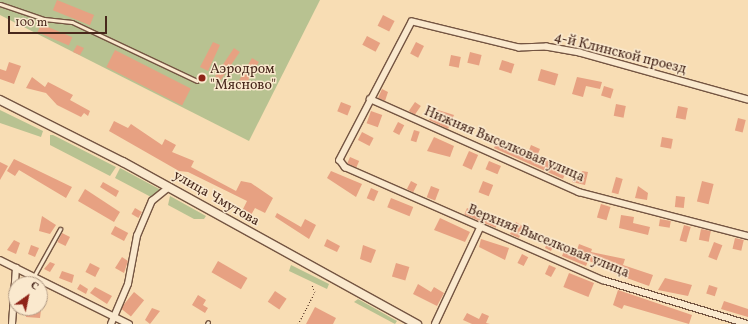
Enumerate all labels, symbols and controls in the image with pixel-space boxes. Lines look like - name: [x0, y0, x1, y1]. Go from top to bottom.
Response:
- scale bar: [10, 8, 109, 34]
- text: 100 m: [15, 15, 47, 31]
- street label: 4-й Клинской проезд: [552, 29, 688, 79]
- place label: Аэродром "Мясново": [210, 62, 276, 94]
- marker: Аэродром "Мясново": [197, 73, 207, 83]
- street label: Нижняя Выселковая улица: [421, 103, 587, 187]
- street label: улица Чмутова: [170, 167, 262, 231]
- street label: Верхняя Выселковая улица: [465, 202, 631, 282]
- north arrow: [8, 276, 48, 316]
- text: С: [27, 278, 41, 295]

